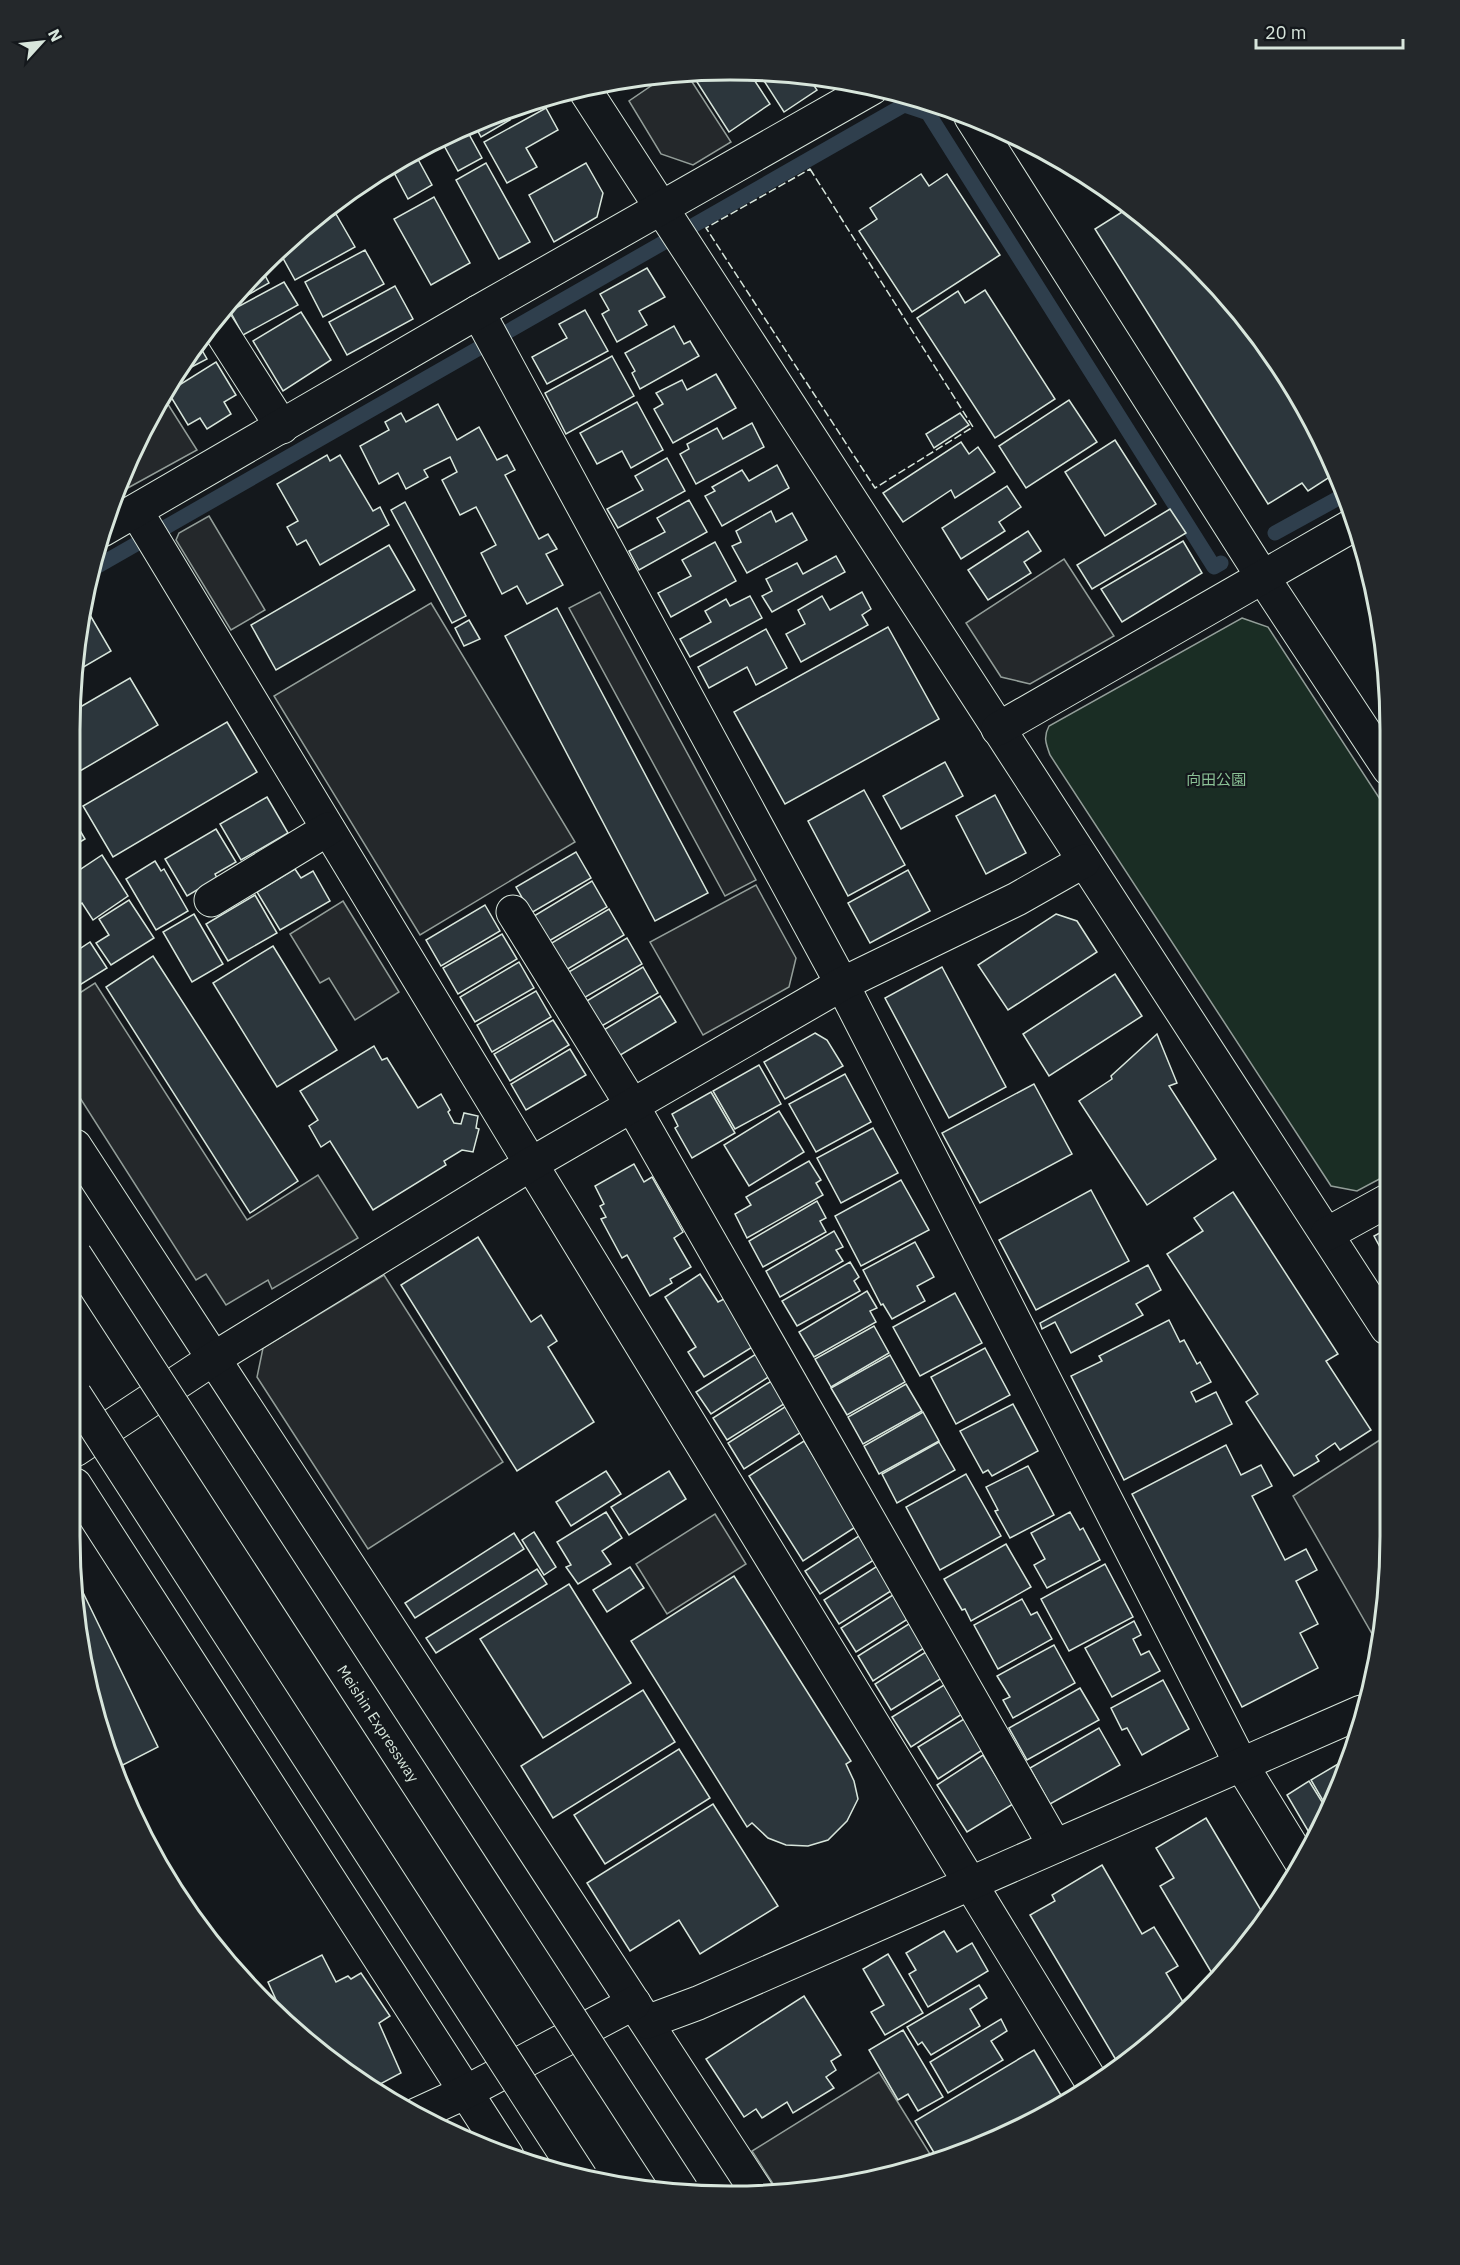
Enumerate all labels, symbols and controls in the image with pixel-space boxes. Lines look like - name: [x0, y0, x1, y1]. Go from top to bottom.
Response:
- north arrow: [12, 12, 72, 72]
- scale bar: [1256, 12, 1403, 50]
- text: 20 m: [1265, 21, 1307, 44]
- text: N: [44, 25, 67, 45]
- park label: 向田公園: [1186, 770, 1246, 789]
- street label: Meishin Expressway: [334, 1661, 424, 1786]

